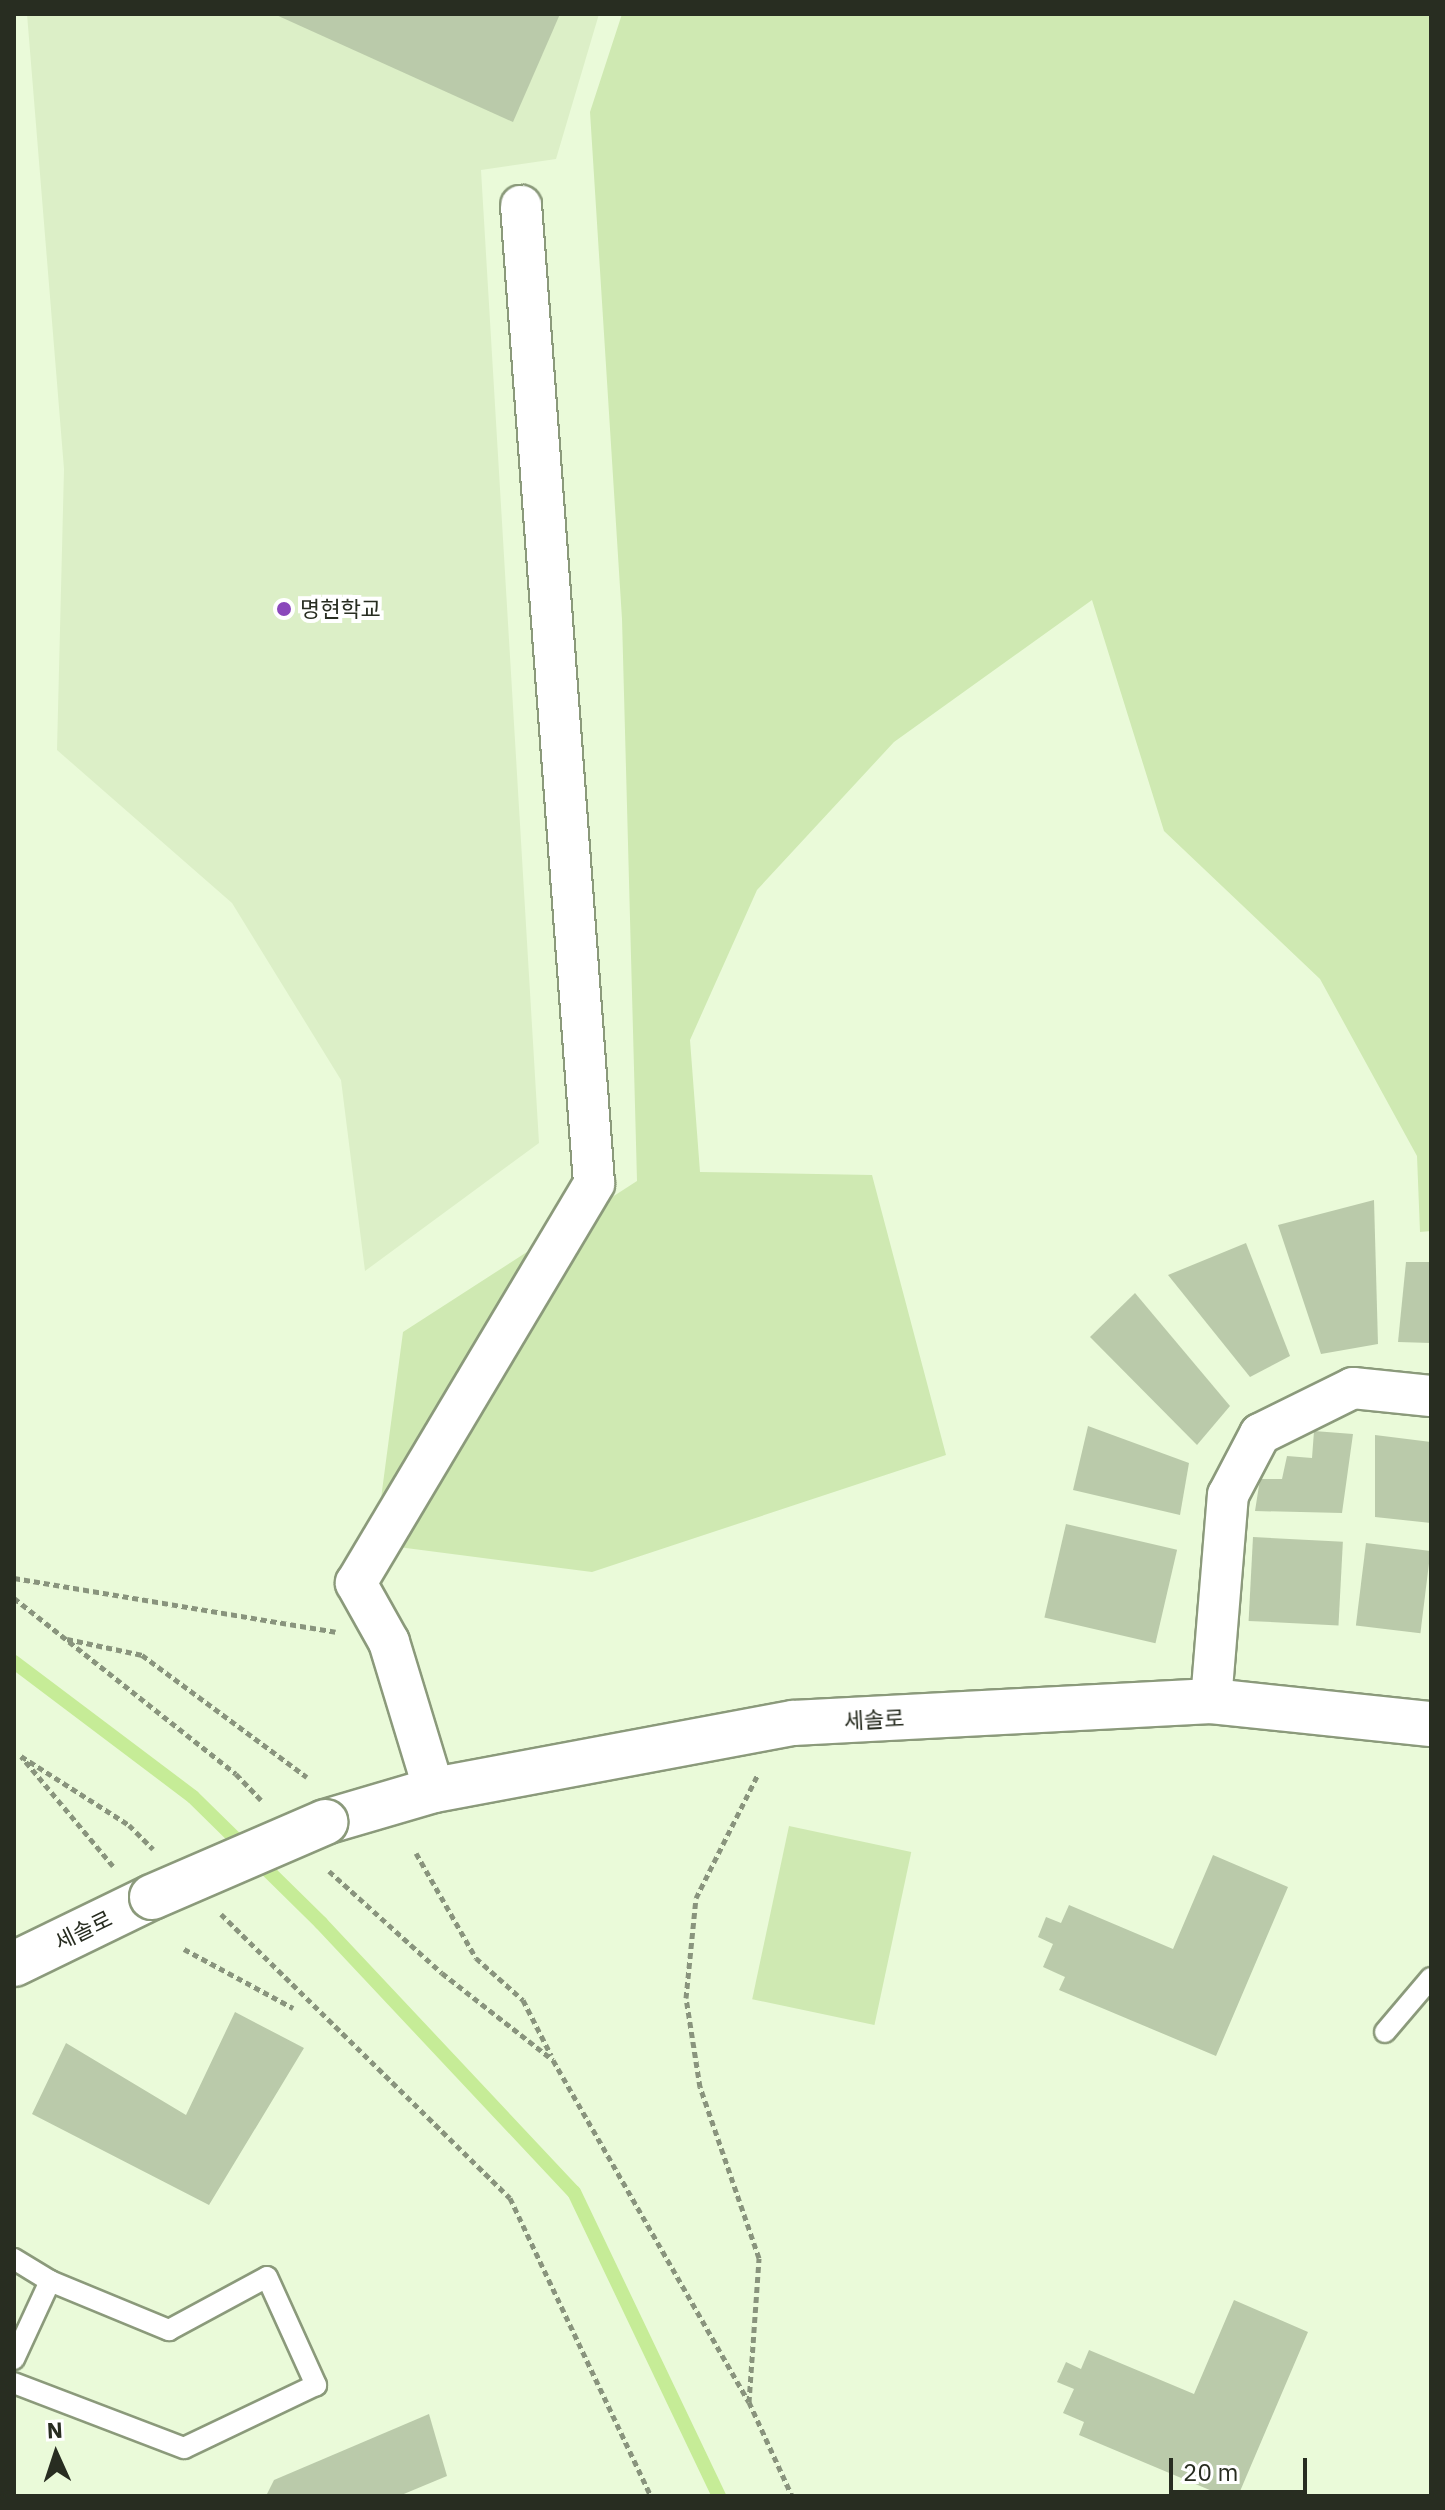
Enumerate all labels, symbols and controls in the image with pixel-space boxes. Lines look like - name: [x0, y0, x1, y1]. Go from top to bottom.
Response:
- place label: 명현학교: [300, 596, 381, 622]
- marker: 명현학교: [275, 600, 293, 618]
- street label: 세솔로: [843, 1704, 905, 1734]
- street label: 세솔로: [50, 1905, 116, 1955]
- north arrow: [16, 2414, 96, 2494]
- text: N: [46, 2415, 63, 2444]
- scale bar: [1173, 2442, 1311, 2492]
- text: 20 m: [1183, 2456, 1238, 2488]

